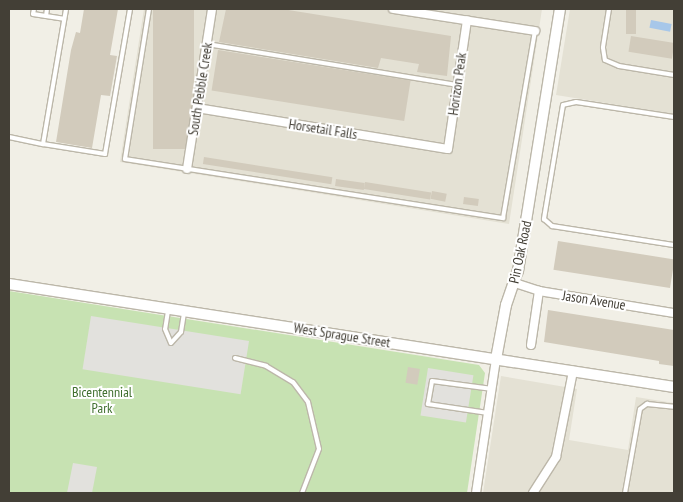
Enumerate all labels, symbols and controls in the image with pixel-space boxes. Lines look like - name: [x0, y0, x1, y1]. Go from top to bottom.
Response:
- street label: South Pebble Creek: [184, 41, 216, 137]
- street label: Horizon Peak: [444, 52, 470, 116]
- street label: Horsetail Falls: [287, 115, 359, 143]
- street label: Pin Oak Road: [505, 219, 535, 285]
- street label: Jason Avenue: [561, 287, 627, 313]
- street label: West Sprague Street: [292, 319, 392, 351]
- park label: Bicentennial Park: [72, 384, 132, 417]

